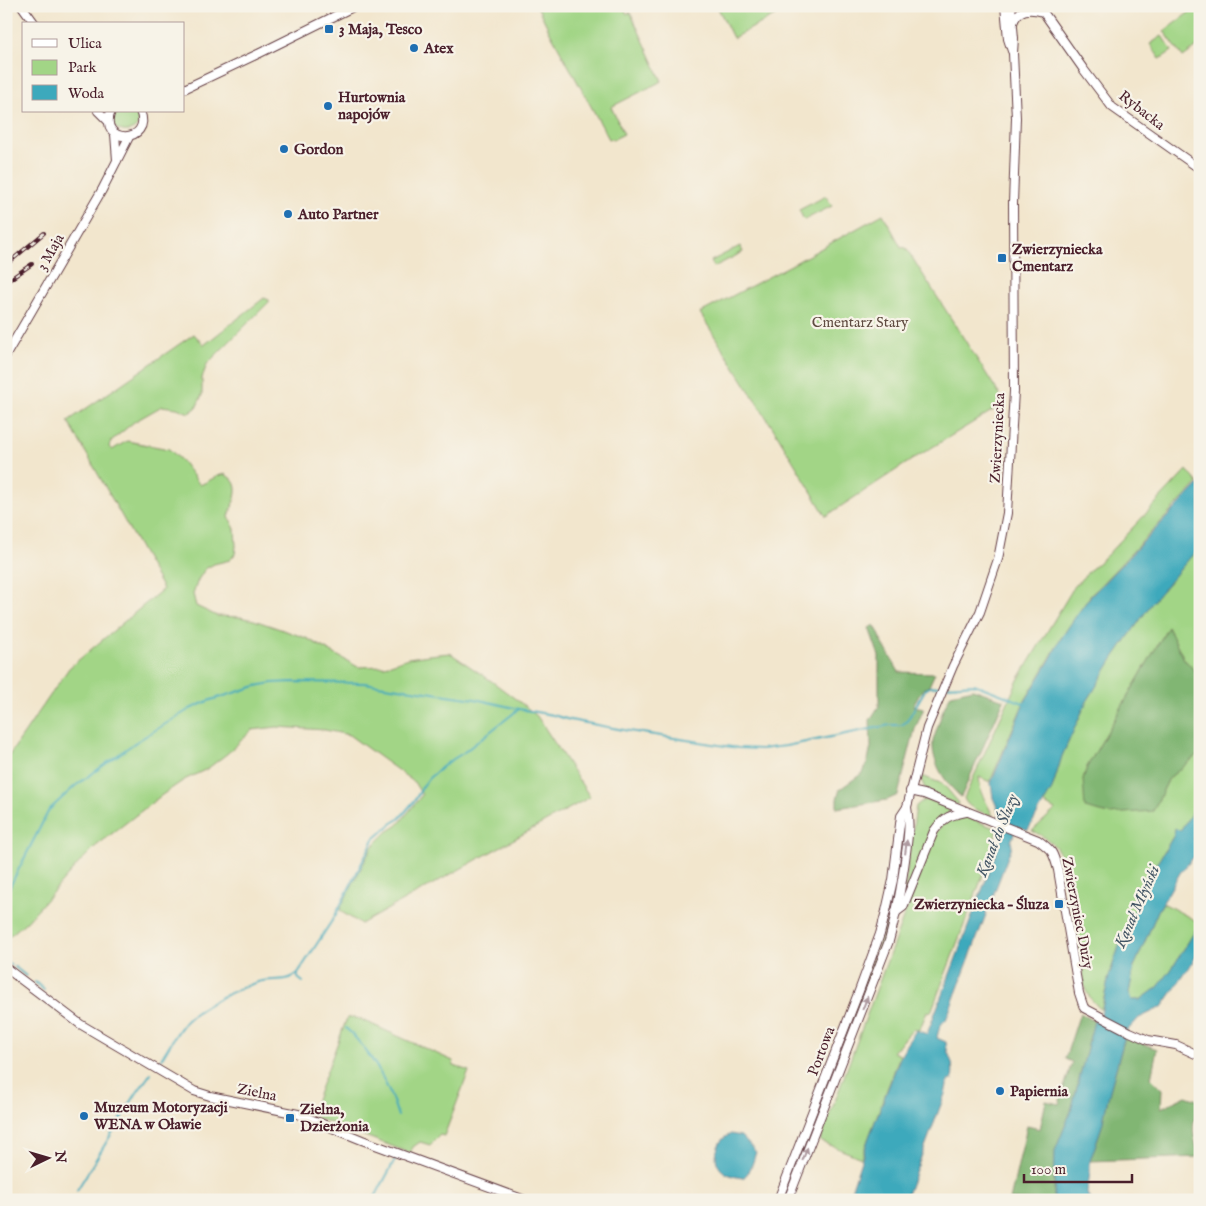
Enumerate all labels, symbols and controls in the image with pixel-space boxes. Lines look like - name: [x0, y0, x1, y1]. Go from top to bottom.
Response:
- place label: 3 Maja, Tesco: [339, 20, 422, 39]
- legend: [22, 22, 185, 112]
- marker: 3 Maja, Tesco: [323, 23, 335, 35]
- text: Ulica: [68, 34, 102, 53]
- place label: Atex: [423, 39, 454, 58]
- marker: Atex: [408, 42, 420, 54]
- text: Park: [68, 58, 98, 77]
- text: Woda: [68, 84, 105, 103]
- street label: Rybacka: [1115, 86, 1169, 135]
- place label: Hurtownia napojów: [338, 88, 406, 124]
- marker: Hurtownia napojów: [322, 100, 334, 112]
- place label: Gordon: [294, 140, 344, 159]
- marker: Gordon: [278, 143, 290, 155]
- place label: Auto Partner: [297, 205, 379, 224]
- marker: Auto Partner: [282, 208, 294, 220]
- street label: 3 Maja: [32, 230, 69, 274]
- place label: Zwierzyniecka Cmentarz: [1012, 240, 1103, 276]
- marker: Zwierzyniecka Cmentarz: [996, 252, 1008, 264]
- park label: Cmentarz Stary: [812, 313, 909, 332]
- street label: Zwierzyniecka: [986, 392, 1009, 484]
- water label: Kanał do Śluzy: [971, 790, 1024, 881]
- one-way arrow: [902, 838, 910, 854]
- street label: Zwierzyniec Duży: [1057, 856, 1098, 971]
- water label: Kanał Młyński: [1110, 861, 1165, 952]
- place label: Zwierzyniecka – Śluza: [914, 895, 1050, 914]
- marker: Zwierzyniecka – Śluza: [1053, 898, 1065, 910]
- one-way arrow: [861, 995, 869, 1010]
- street label: Portowa: [803, 1023, 840, 1079]
- street label: Zielna: [235, 1079, 279, 1106]
- place label: Papiernia: [1010, 1082, 1068, 1101]
- marker: Papiernia: [994, 1085, 1006, 1097]
- place label: Muzeum Motoryzacji WENA w Oławie: [93, 1098, 228, 1134]
- place label: Zielna, Dzierżonia: [300, 1100, 369, 1136]
- marker: Muzeum Motoryzacji WENA w Oławie: [78, 1110, 90, 1122]
- marker: Zielna, Dzierżonia: [284, 1112, 296, 1124]
- north arrow: [22, 1134, 72, 1184]
- one-way arrow: [802, 1147, 810, 1161]
- text: N: [50, 1149, 69, 1164]
- scale bar: [1024, 1151, 1131, 1183]
- text: 100 m: [1031, 1160, 1067, 1179]

